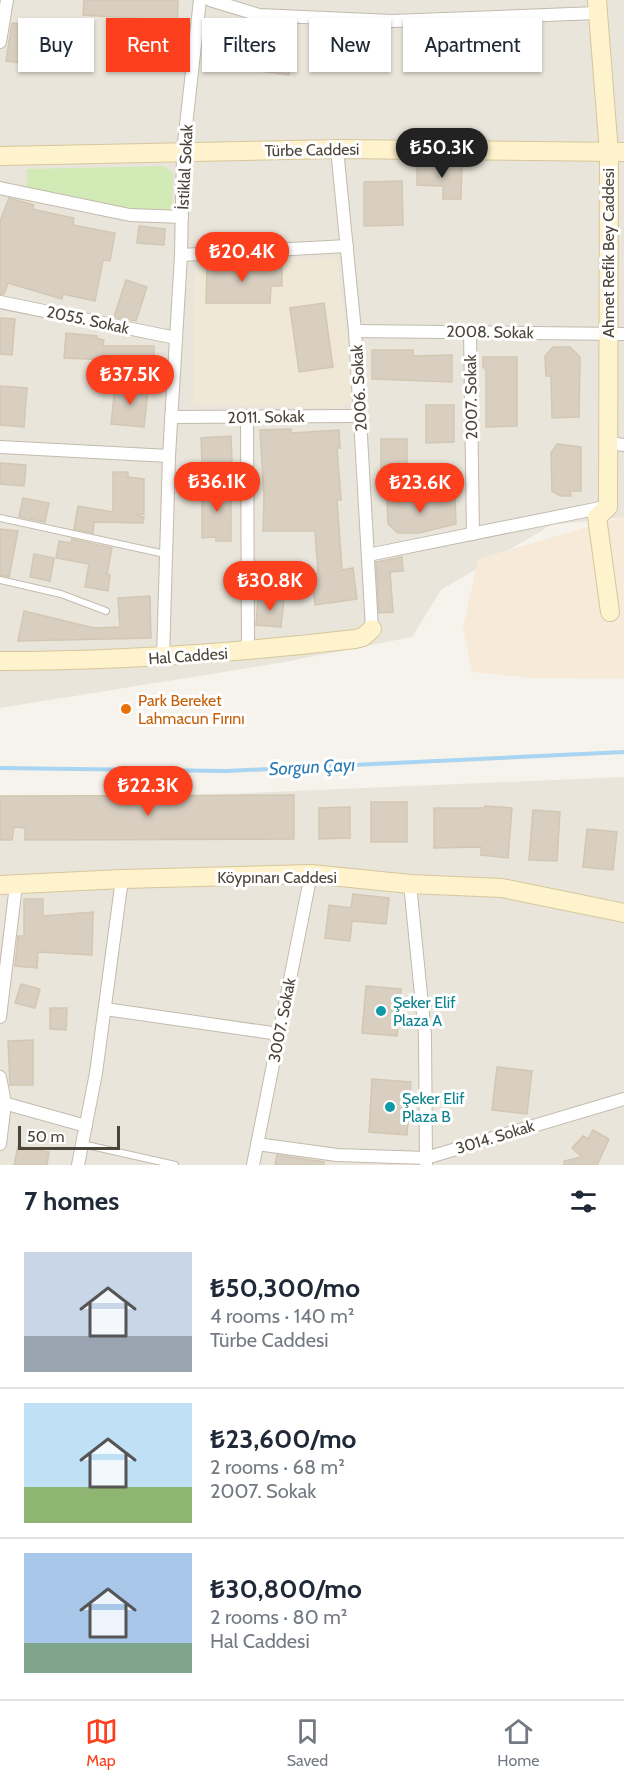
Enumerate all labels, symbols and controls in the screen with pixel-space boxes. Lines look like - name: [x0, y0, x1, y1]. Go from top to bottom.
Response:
- chip: Buy: [18, 18, 94, 72]
- chip: Rent: [106, 18, 190, 72]
- chip: Filters: [202, 18, 297, 72]
- chip: New: [309, 18, 391, 72]
- chip: Apartment: [403, 18, 542, 72]
- street label: İstiklal Sokak: [173, 123, 197, 210]
- pin: ₺50.3K: [393, 128, 491, 179]
- text: ₺50.3K: [410, 135, 474, 159]
- street label: Türbe Caddesi: [264, 140, 360, 160]
- street label: Ahmet Refik Bey Caddesi: [599, 168, 618, 338]
- pin: ₺20.4K: [193, 232, 291, 283]
- text: ₺20.4K: [209, 239, 275, 263]
- street label: 2055. Sokak: [45, 302, 132, 338]
- street label: 2008. Sokak: [446, 322, 535, 342]
- street label: 2006. Sokak: [347, 343, 371, 432]
- street label: 2007. Sokak: [461, 354, 481, 440]
- pin: ₺37.5K: [81, 355, 179, 406]
- text: ₺37.5K: [100, 362, 160, 386]
- street label: 2011. Sokak: [227, 407, 305, 427]
- pin: ₺36.1K: [168, 462, 266, 513]
- pin: ₺23.6K: [371, 463, 469, 514]
- text: ₺36.1K: [188, 469, 246, 493]
- text: ₺23.6K: [389, 470, 451, 494]
- pin: ₺30.8K: [221, 561, 319, 612]
- text: ₺30.8K: [237, 568, 303, 592]
- street label: Hal Caddesi: [148, 644, 228, 668]
- place label: Park Bereket Lahmacun Fırını: [138, 691, 245, 728]
- marker: Park Bereket Lahmacun Fırını: [119, 702, 133, 716]
- water label: Sorgun Çayı: [268, 754, 356, 780]
- pin: ₺22.3K: [99, 766, 197, 817]
- text: ₺22.3K: [118, 773, 178, 797]
- street label: Köypınarı Caddesi: [217, 868, 337, 887]
- street label: 3007. Sokak: [265, 976, 300, 1064]
- place label: Şeker Elif Plaza A: [393, 993, 456, 1030]
- marker: Şeker Elif Plaza A: [374, 1004, 388, 1018]
- place label: Şeker Elif Plaza B: [402, 1089, 465, 1126]
- marker: Şeker Elif Plaza B: [383, 1100, 397, 1114]
- street label: 3014. Sokak: [453, 1116, 537, 1158]
- scale bar: [18, 1123, 120, 1150]
- text: 50 m: [27, 1127, 64, 1146]
- text: 7 homes: [24, 1185, 119, 1217]
- icon: filters: [567, 1185, 600, 1218]
- text: ₺50,300/mo: [210, 1272, 360, 1304]
- icon: home: [72, 1276, 144, 1348]
- text: 4 rooms · 140 m²: [210, 1304, 354, 1328]
- text: Türbe Caddesi: [210, 1328, 328, 1352]
- text: ₺23,600/mo: [210, 1423, 356, 1455]
- icon: home: [72, 1427, 144, 1499]
- text: 2 rooms · 68 m²: [210, 1455, 345, 1479]
- text: 2007. Sokak: [210, 1479, 316, 1503]
- text: ₺30,800/mo: [210, 1573, 362, 1605]
- icon: home: [72, 1577, 144, 1649]
- text: 2 rooms · 80 m²: [210, 1605, 347, 1629]
- text: Hal Caddesi: [210, 1629, 310, 1653]
- tab: Map: [85, 1715, 118, 1770]
- tab: Saved: [287, 1715, 328, 1770]
- tab: Home: [497, 1715, 539, 1770]

